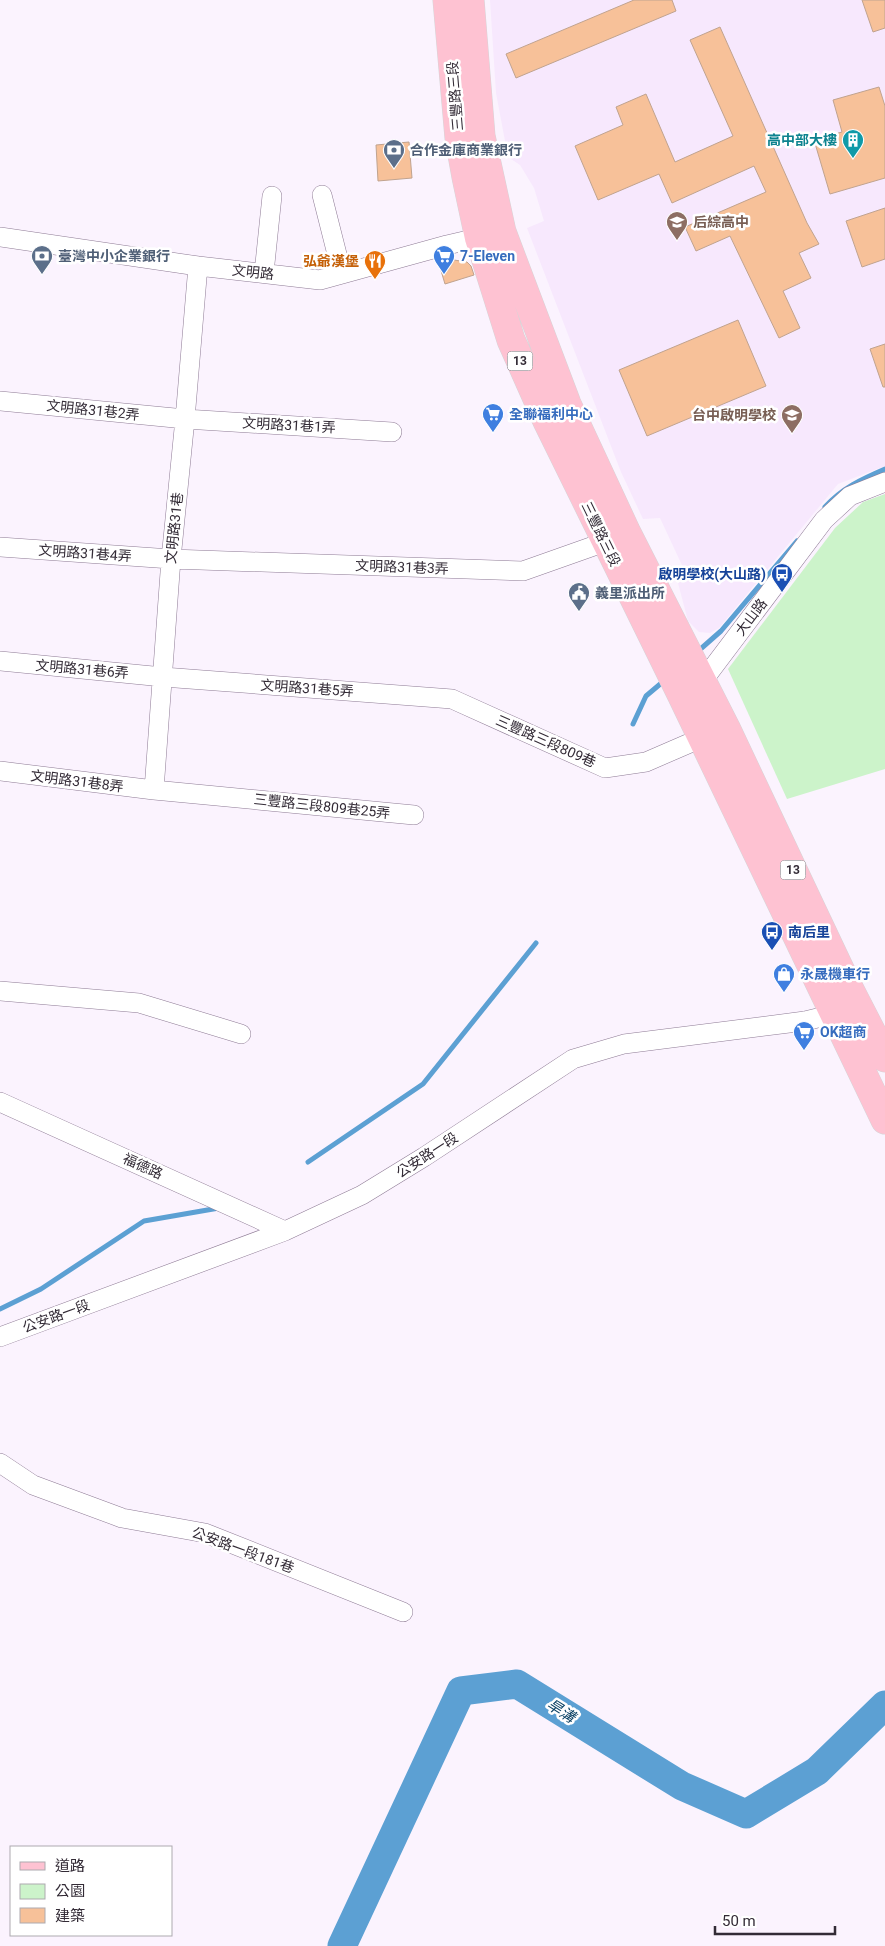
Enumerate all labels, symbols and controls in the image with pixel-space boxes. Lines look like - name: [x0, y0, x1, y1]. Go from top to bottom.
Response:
- street label: 三豐路三段: [444, 60, 466, 132]
- building icon: 高中部大樓: [841, 128, 865, 159]
- place label: 高中部大樓: [767, 132, 837, 148]
- bank icon: 合作金庫商業銀行: [382, 138, 406, 169]
- place label: 合作金庫商業銀行: [410, 142, 522, 158]
- school or university icon: 后綜高中: [665, 210, 689, 241]
- place label: 后綜高中: [693, 214, 749, 230]
- bank icon: 臺灣中小企業銀行: [30, 244, 54, 275]
- supermarket icon: 7-Eleven: [432, 244, 456, 275]
- place label: 臺灣中小企業銀行: [58, 248, 170, 264]
- place label: 7-Eleven: [460, 248, 515, 264]
- restaurant icon: 弘爺漢堡: [363, 249, 387, 280]
- place label: 弘爺漢堡: [303, 253, 359, 269]
- street label: 文明路: [231, 262, 275, 282]
- road number: 13: [508, 352, 532, 371]
- street label: 文明路31巷2弄: [46, 397, 140, 423]
- supermarket icon: 全聯福利中心: [481, 402, 505, 433]
- school or university icon: 台中啟明學校: [780, 403, 804, 434]
- place label: 全聯福利中心: [509, 406, 593, 422]
- place label: 台中啟明學校: [692, 407, 776, 423]
- street label: 文明路31巷1弄: [242, 415, 336, 435]
- street label: 文明路31巷: [162, 491, 186, 565]
- street label: 三豐路三段: [578, 499, 624, 569]
- street label: 文明路31巷4弄: [38, 542, 132, 564]
- street label: 文明路31巷3弄: [355, 557, 449, 577]
- bus stop icon: 啟明學校(大山路): [770, 562, 794, 593]
- place label: 啟明學校(大山路): [658, 566, 766, 583]
- public building icon: 義里派出所: [567, 581, 591, 612]
- place label: 義里派出所: [595, 585, 665, 601]
- street label: 大山路: [732, 595, 770, 639]
- street label: 文明路31巷6弄: [35, 657, 129, 681]
- street label: 文明路31巷5弄: [260, 677, 354, 699]
- street label: 三豐路三段809巷: [494, 712, 598, 770]
- street label: 文明路31巷8弄: [30, 767, 124, 795]
- street label: 三豐路三段809巷25弄: [253, 791, 391, 821]
- road number: 13: [780, 860, 806, 880]
- bus stop icon: 南后里: [760, 920, 784, 951]
- place label: 南后里: [788, 924, 830, 940]
- shop icon: 永晟機車行: [772, 962, 796, 993]
- place label: 永晟機車行: [800, 966, 870, 982]
- supermarket icon: OK超商: [792, 1020, 816, 1051]
- place label: OK超商: [820, 1024, 867, 1040]
- street label: 公安路一段: [393, 1129, 461, 1181]
- street label: 福德路: [121, 1150, 165, 1182]
- street label: 公安路一段: [20, 1297, 92, 1335]
- street label: 公安路一段181巷: [190, 1524, 296, 1576]
- water label: 旱溝: [544, 1695, 580, 1728]
- legend: [10, 1846, 172, 1936]
- text: 道路: [55, 1857, 85, 1875]
- text: 公園: [55, 1882, 85, 1900]
- scale bar: [715, 1904, 835, 1936]
- text: 建築: [55, 1907, 85, 1925]
- text: 50 m: [722, 1912, 756, 1930]

